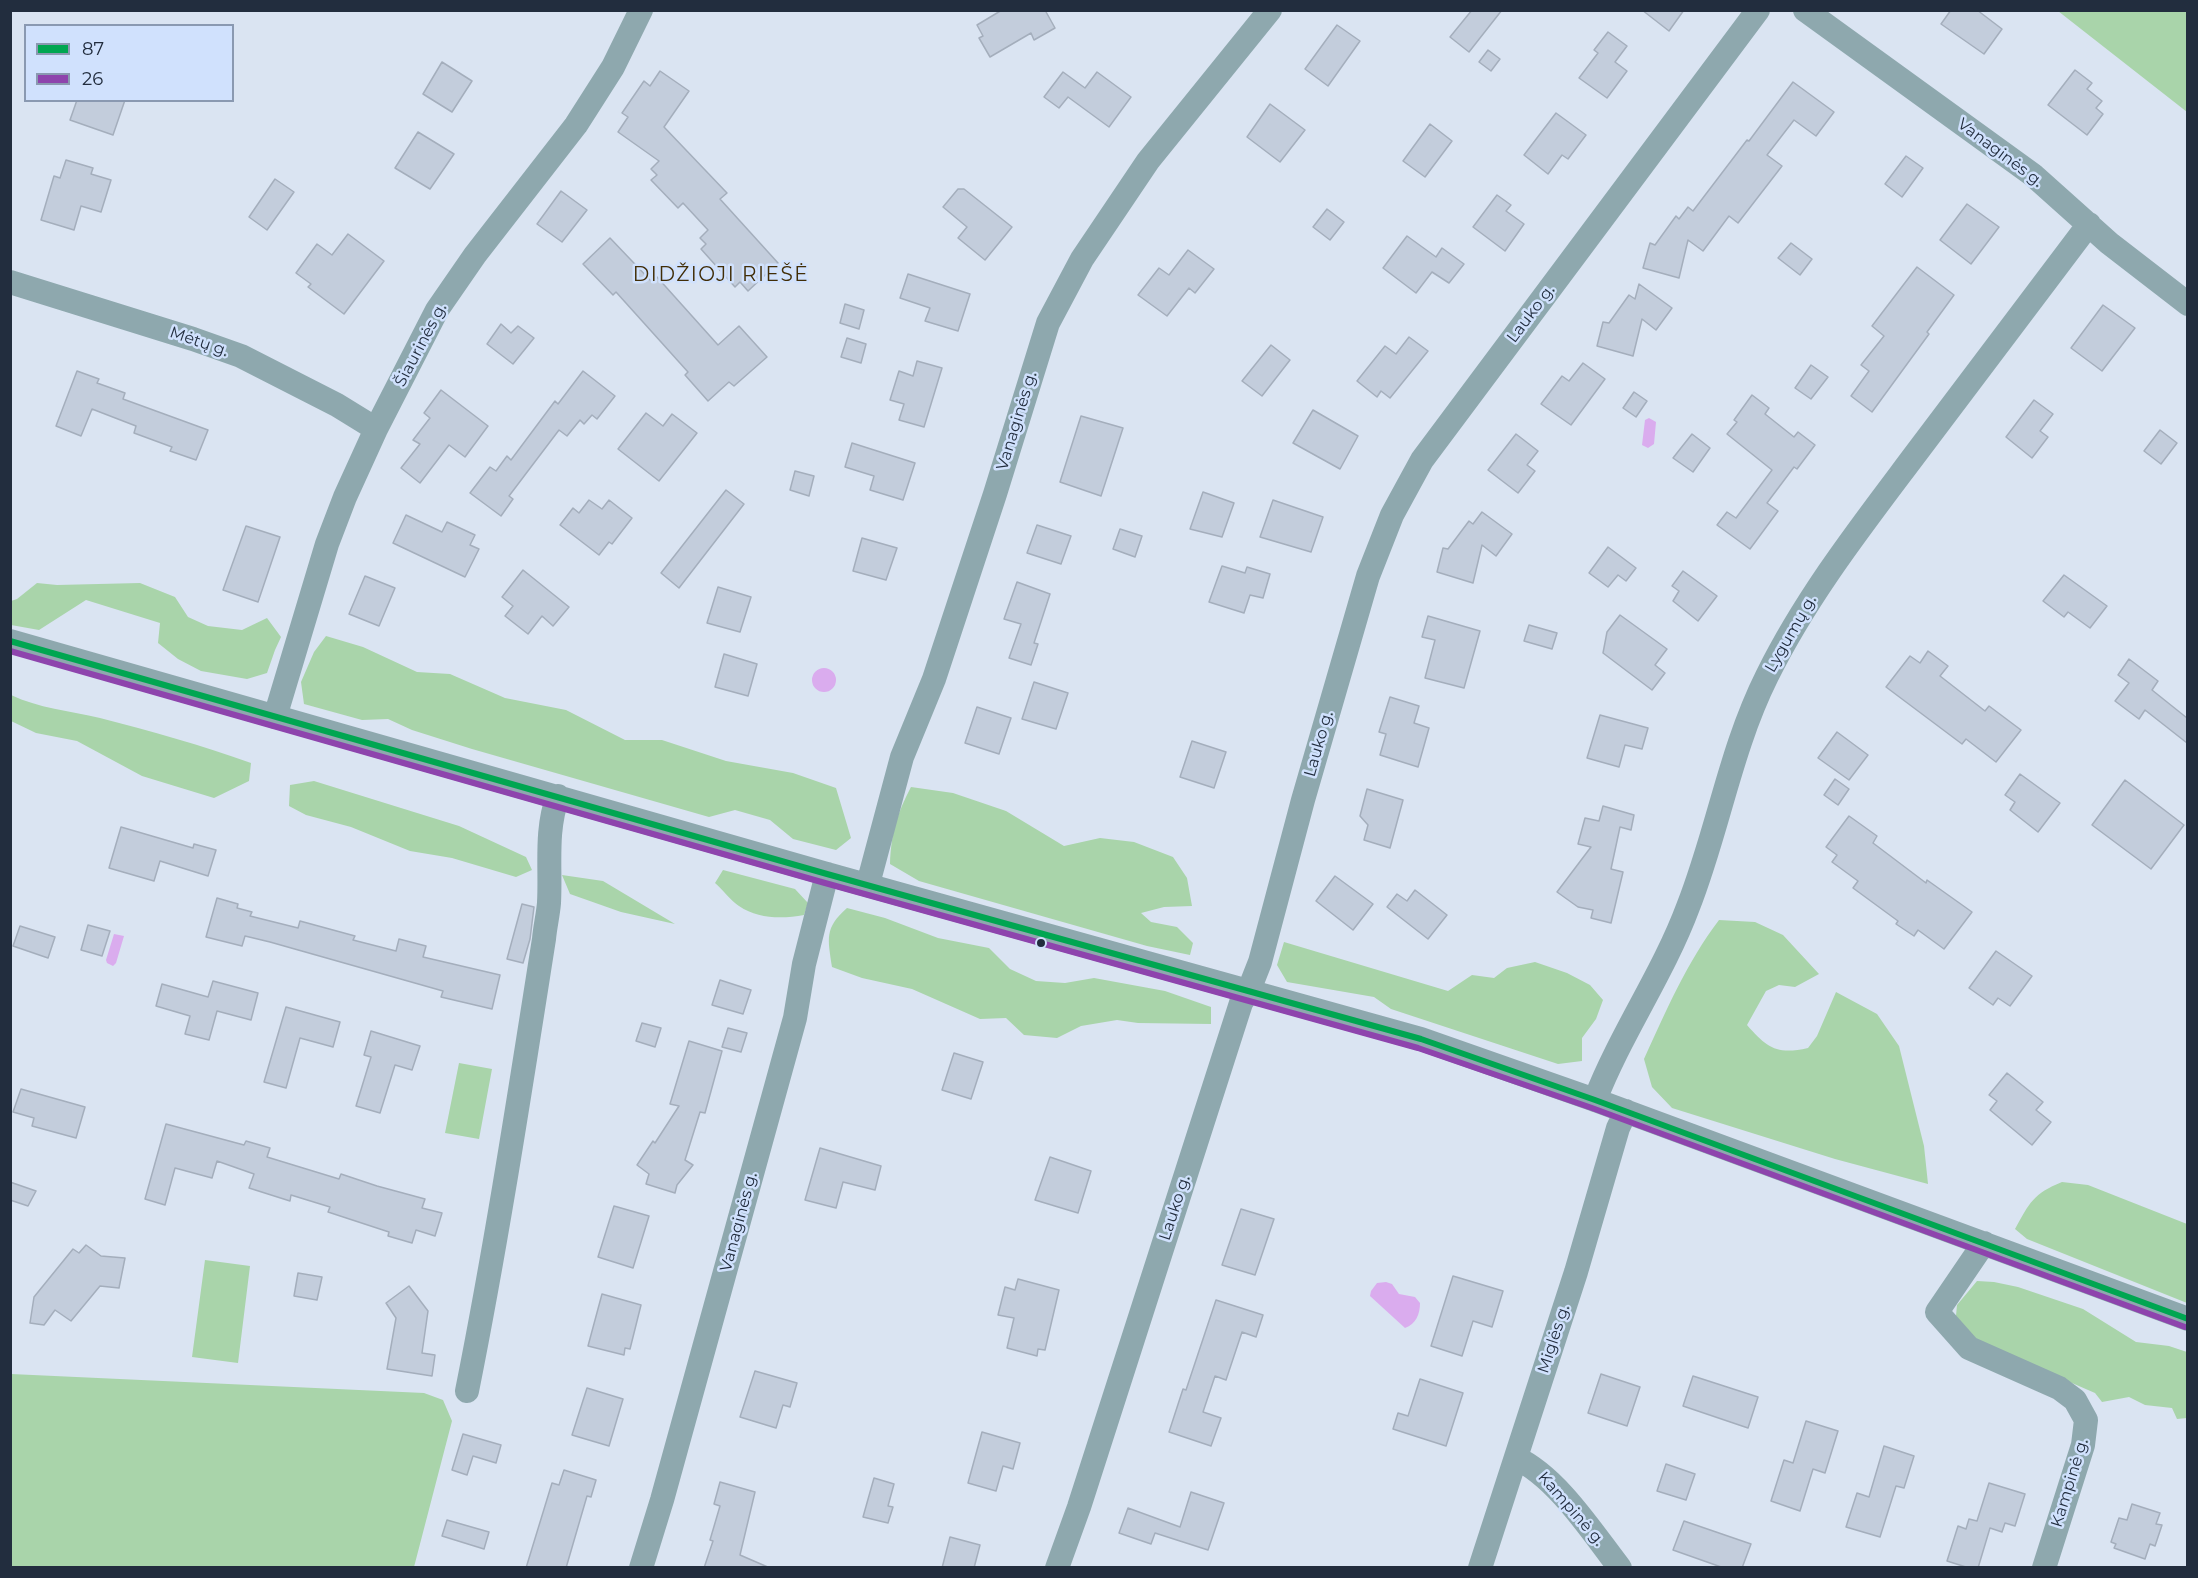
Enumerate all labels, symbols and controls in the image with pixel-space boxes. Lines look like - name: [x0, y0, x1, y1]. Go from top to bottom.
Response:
- legend: [24, 24, 234, 102]
- text: 87: [82, 38, 104, 60]
- text: 26: [82, 68, 103, 90]
- street label: Vanaginės g.: [1953, 115, 2047, 191]
- district label: DIDŽIOJI RIEŠĖ: [633, 263, 809, 287]
- street label: Lauko g.: [1503, 281, 1559, 347]
- street label: Šiaurinės g.: [391, 300, 451, 390]
- street label: Mėtų g.: [167, 323, 231, 361]
- street label: Vanaginės g.: [993, 369, 1041, 473]
- street label: Lygumų g.: [1761, 592, 1821, 676]
- street label: Lauko g.: [1300, 709, 1338, 779]
- unlabelled marker: [1035, 937, 1047, 949]
- street label: Vanaginės g.: [717, 1170, 761, 1274]
- street label: Lauko g.: [1155, 1173, 1195, 1243]
- street label: Miglės g.: [1534, 1302, 1574, 1376]
- street label: Kampinė g.: [2047, 1436, 2093, 1530]
- street label: Kampinė g.: [1534, 1468, 1608, 1550]

